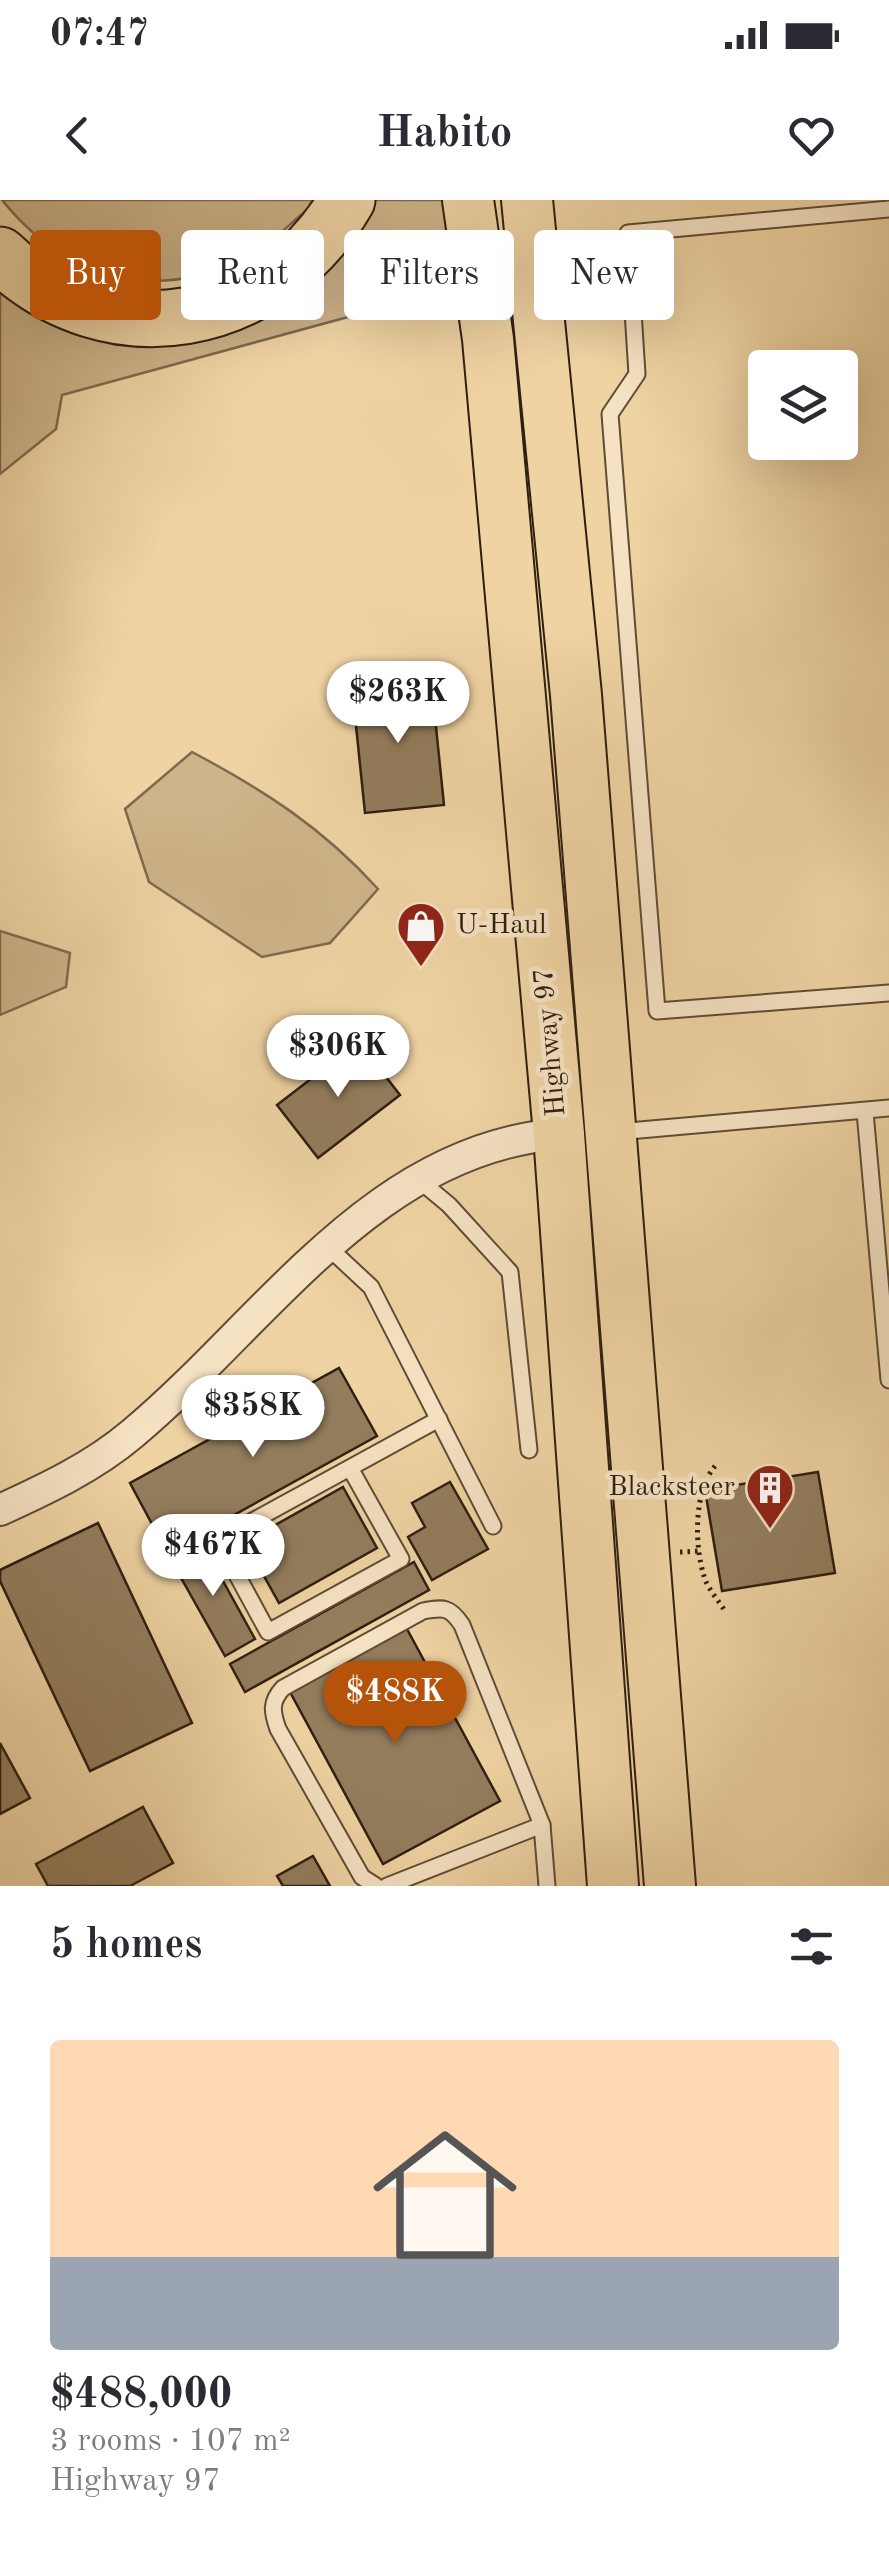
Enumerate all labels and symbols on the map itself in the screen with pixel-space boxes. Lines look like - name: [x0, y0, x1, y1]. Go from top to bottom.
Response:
- pin: $263K: [328, 661, 468, 746]
- shop icon: U-Haul: [395, 900, 447, 968]
- place label: U-Haul: [456, 912, 547, 940]
- street label: Highway 97: [531, 966, 571, 1118]
- pin: $306K: [268, 1015, 408, 1100]
- pin: $358K: [183, 1375, 323, 1460]
- building icon: Blacksteer: [744, 1462, 796, 1530]
- place label: Blacksteer: [608, 1474, 735, 1502]
- pin: $467K: [143, 1514, 283, 1599]
- pin: $488K: [325, 1661, 465, 1746]

